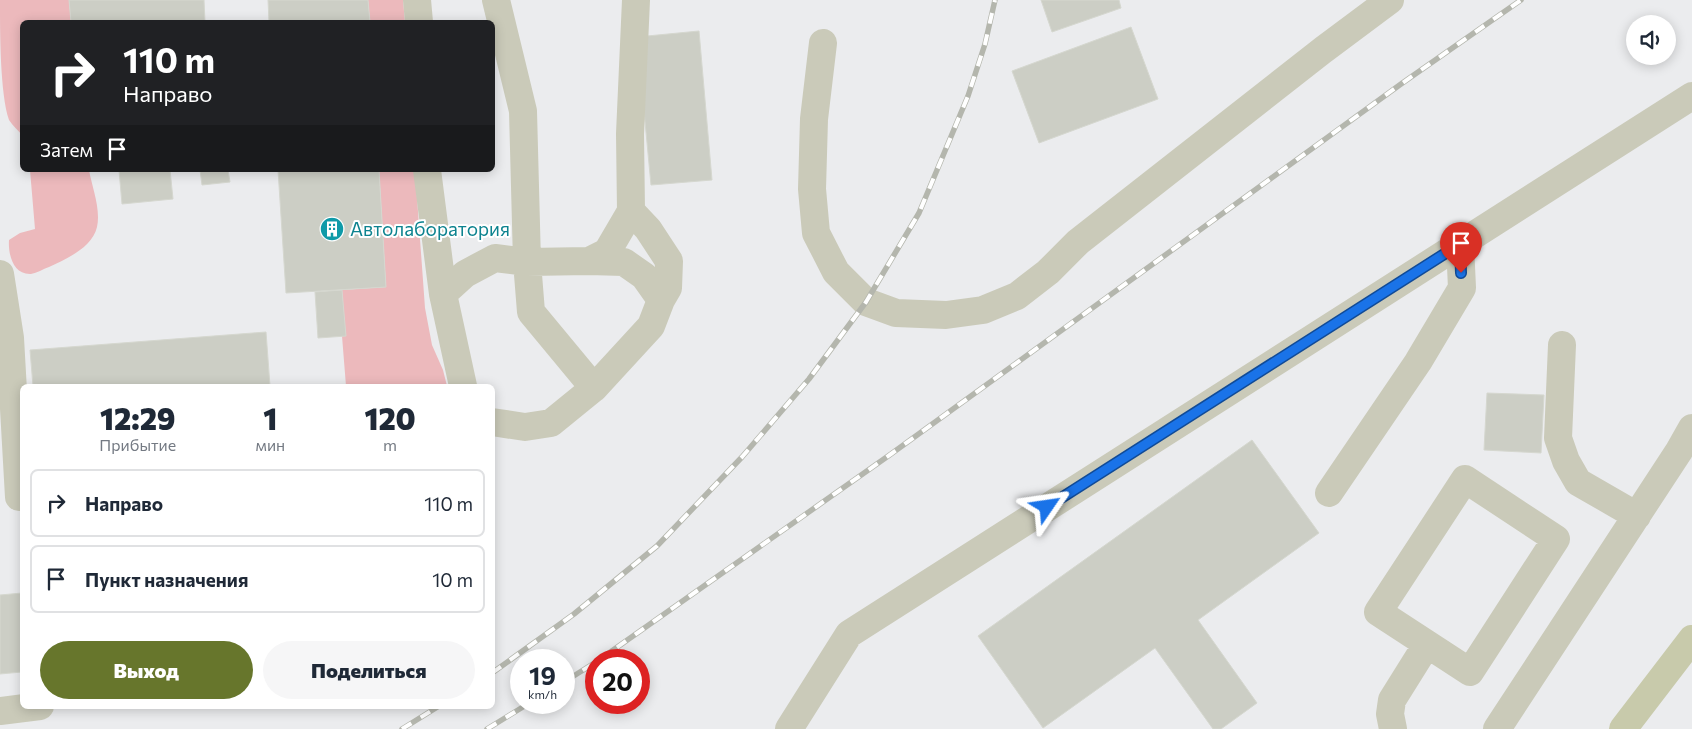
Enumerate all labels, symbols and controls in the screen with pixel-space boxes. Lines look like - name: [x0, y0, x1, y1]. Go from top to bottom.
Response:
- map controls: [1626, 15, 1676, 65]
- button: sound: [1626, 15, 1676, 65]
- text: 110 m: [123, 37, 215, 80]
- icon: right: [40, 40, 105, 105]
- text: Направо: [123, 80, 213, 107]
- icon: arrive: [103, 135, 131, 163]
- text: Затем: [40, 138, 93, 161]
- building icon: Автолаборатория: [319, 216, 345, 242]
- place label: Автолаборатория: [350, 217, 510, 240]
- pin: [1440, 222, 1482, 273]
- icon: arrive: [1447, 229, 1475, 257]
- text: 12:29: [100, 399, 175, 436]
- text: 1: [263, 399, 277, 436]
- text: 120: [364, 399, 416, 436]
- text: Прибытие: [99, 435, 176, 454]
- text: мин: [255, 435, 285, 454]
- text: m: [383, 435, 397, 454]
- position arrow: [1020, 480, 1072, 532]
- icon: right: [42, 489, 70, 517]
- text: Направо: [85, 492, 163, 515]
- text: 110 m: [424, 492, 473, 515]
- icon: arrive: [42, 565, 70, 593]
- text: Пункт назначения: [85, 568, 248, 591]
- text: 10 m: [432, 568, 473, 591]
- button: Выход: [40, 641, 253, 699]
- button: Поделиться: [263, 641, 475, 699]
- speed limit sign: 20: [585, 649, 650, 714]
- text: 19: [529, 660, 556, 690]
- text: km/h: [528, 687, 557, 701]

